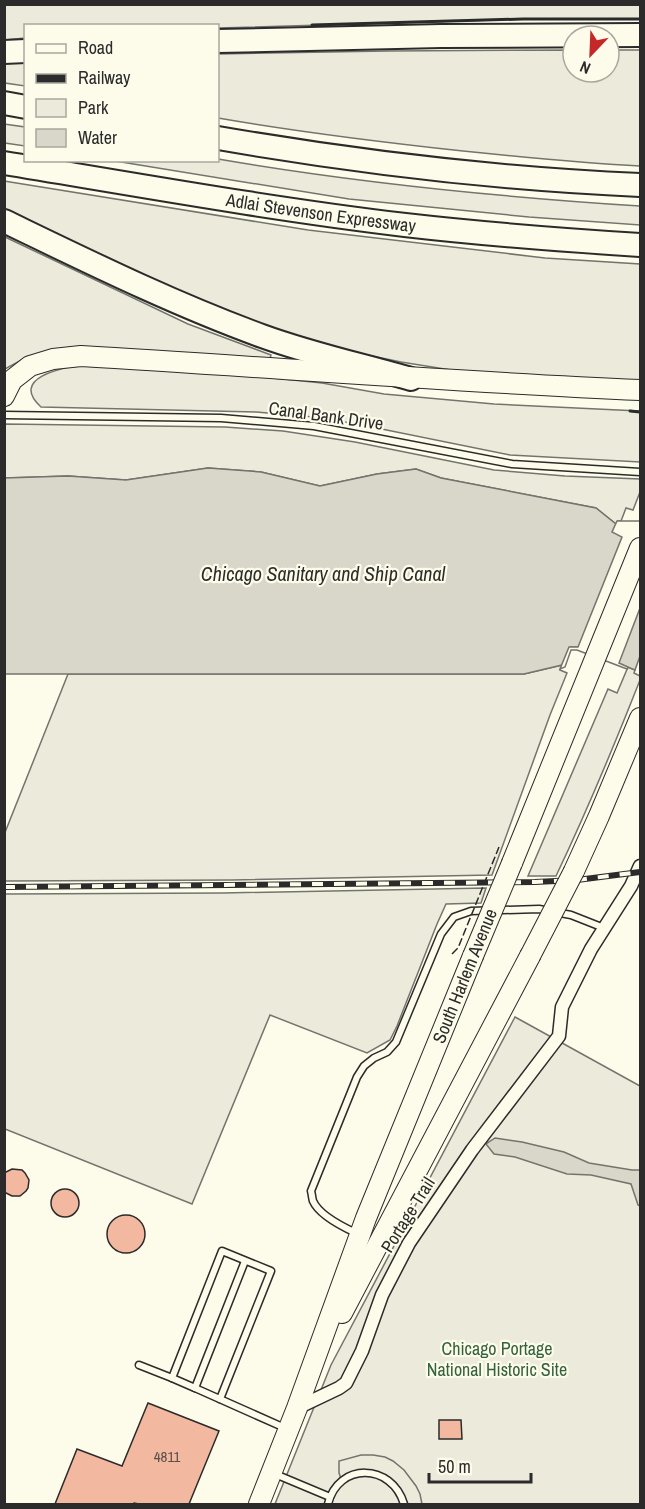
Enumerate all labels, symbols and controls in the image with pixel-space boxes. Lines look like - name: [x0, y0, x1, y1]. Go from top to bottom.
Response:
- legend: [24, 24, 219, 162]
- north arrow: [561, 24, 621, 84]
- text: Road: [78, 35, 113, 60]
- text: N: [576, 56, 594, 80]
- text: Railway: [78, 65, 131, 90]
- text: Park: [78, 95, 109, 120]
- text: Water: [78, 125, 117, 150]
- street label: Adlai Stevenson Expressway: [223, 187, 418, 238]
- street label: Canal Bank Drive: [267, 395, 385, 436]
- water label: Chicago Sanitary and Ship Canal: [201, 560, 446, 587]
- street label: South Harlem Avenue: [426, 905, 503, 1047]
- street label: Portage Trail: [375, 1172, 441, 1257]
- park label: Chicago Portage National Historic Site: [427, 1336, 567, 1382]
- house number: 4811: [154, 1446, 180, 1467]
- scale bar: [429, 1446, 531, 1484]
- text: 50 m: [438, 1454, 471, 1479]

